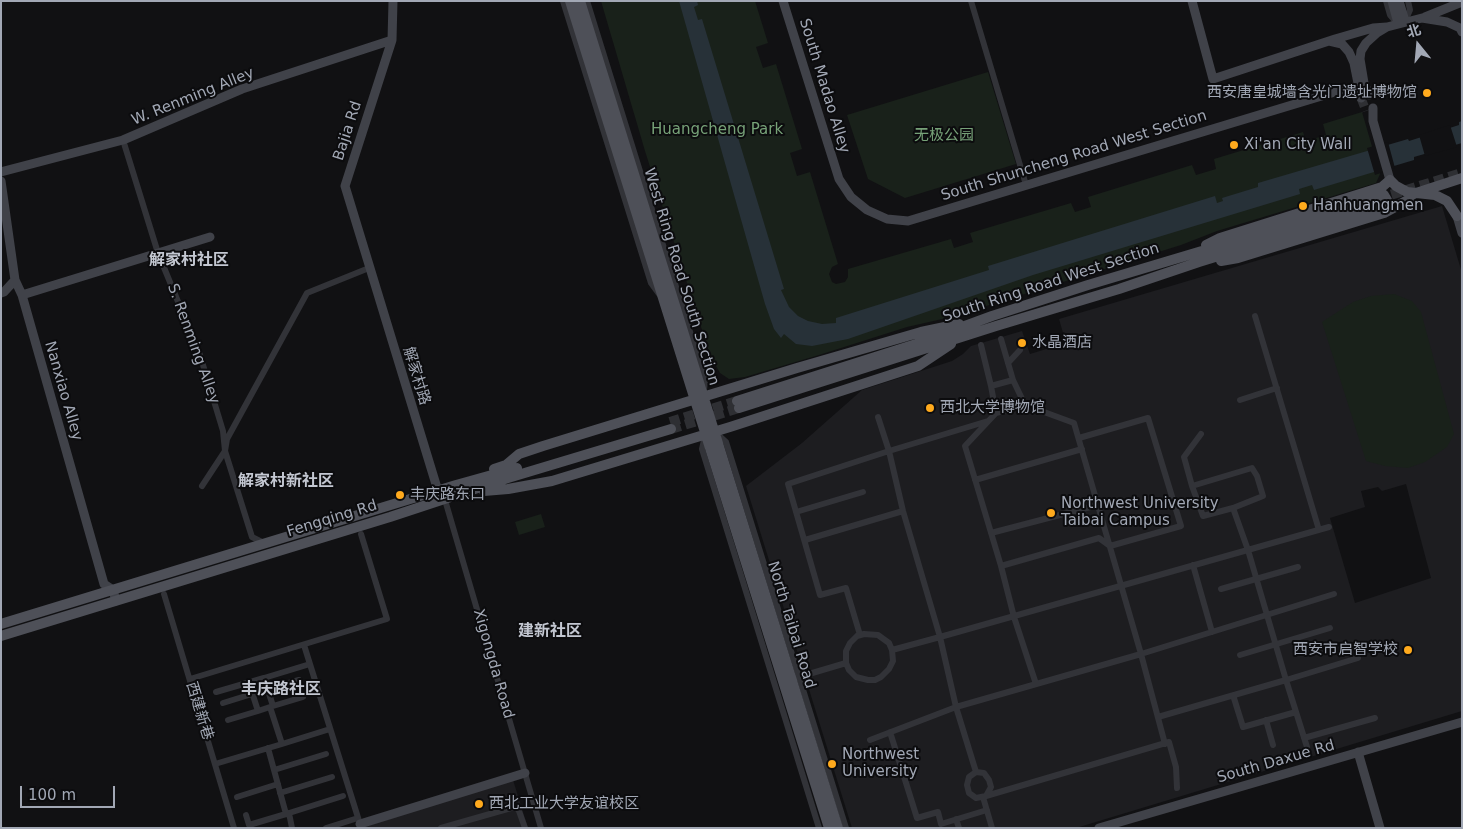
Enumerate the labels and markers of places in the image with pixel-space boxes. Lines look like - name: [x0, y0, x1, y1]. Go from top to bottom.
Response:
- place label: 西安唐皇城墙含光门遗址博物馆: [1207, 84, 1417, 102]
- marker: 西安唐皇城墙含光门遗址博物馆: [1421, 87, 1433, 99]
- place label: Xi'an City Wall: [1244, 136, 1352, 154]
- marker: Xi'an City Wall: [1228, 139, 1240, 151]
- place label: Hanhuangmen: [1313, 197, 1424, 215]
- marker: Hanhuangmen: [1297, 200, 1309, 212]
- place label: 水晶酒店: [1032, 334, 1092, 352]
- marker: 水晶酒店: [1016, 337, 1028, 349]
- place label: 西北大学博物馆: [940, 399, 1045, 417]
- marker: 西北大学博物馆: [924, 402, 936, 414]
- place label: 丰庆路东口: [410, 486, 485, 504]
- marker: 丰庆路东口: [394, 489, 406, 501]
- place label: Northwest University Taibai Campus: [1061, 495, 1219, 530]
- marker: Northwest University Taibai Campus: [1045, 507, 1057, 519]
- place label: 西安市启智学校: [1293, 641, 1398, 659]
- marker: 西安市启智学校: [1402, 644, 1414, 656]
- place label: Northwest University: [842, 746, 919, 781]
- marker: Northwest University: [826, 758, 838, 770]
- place label: 西北工业大学友谊校区: [489, 795, 639, 813]
- marker: 西北工业大学友谊校区: [473, 798, 485, 810]

